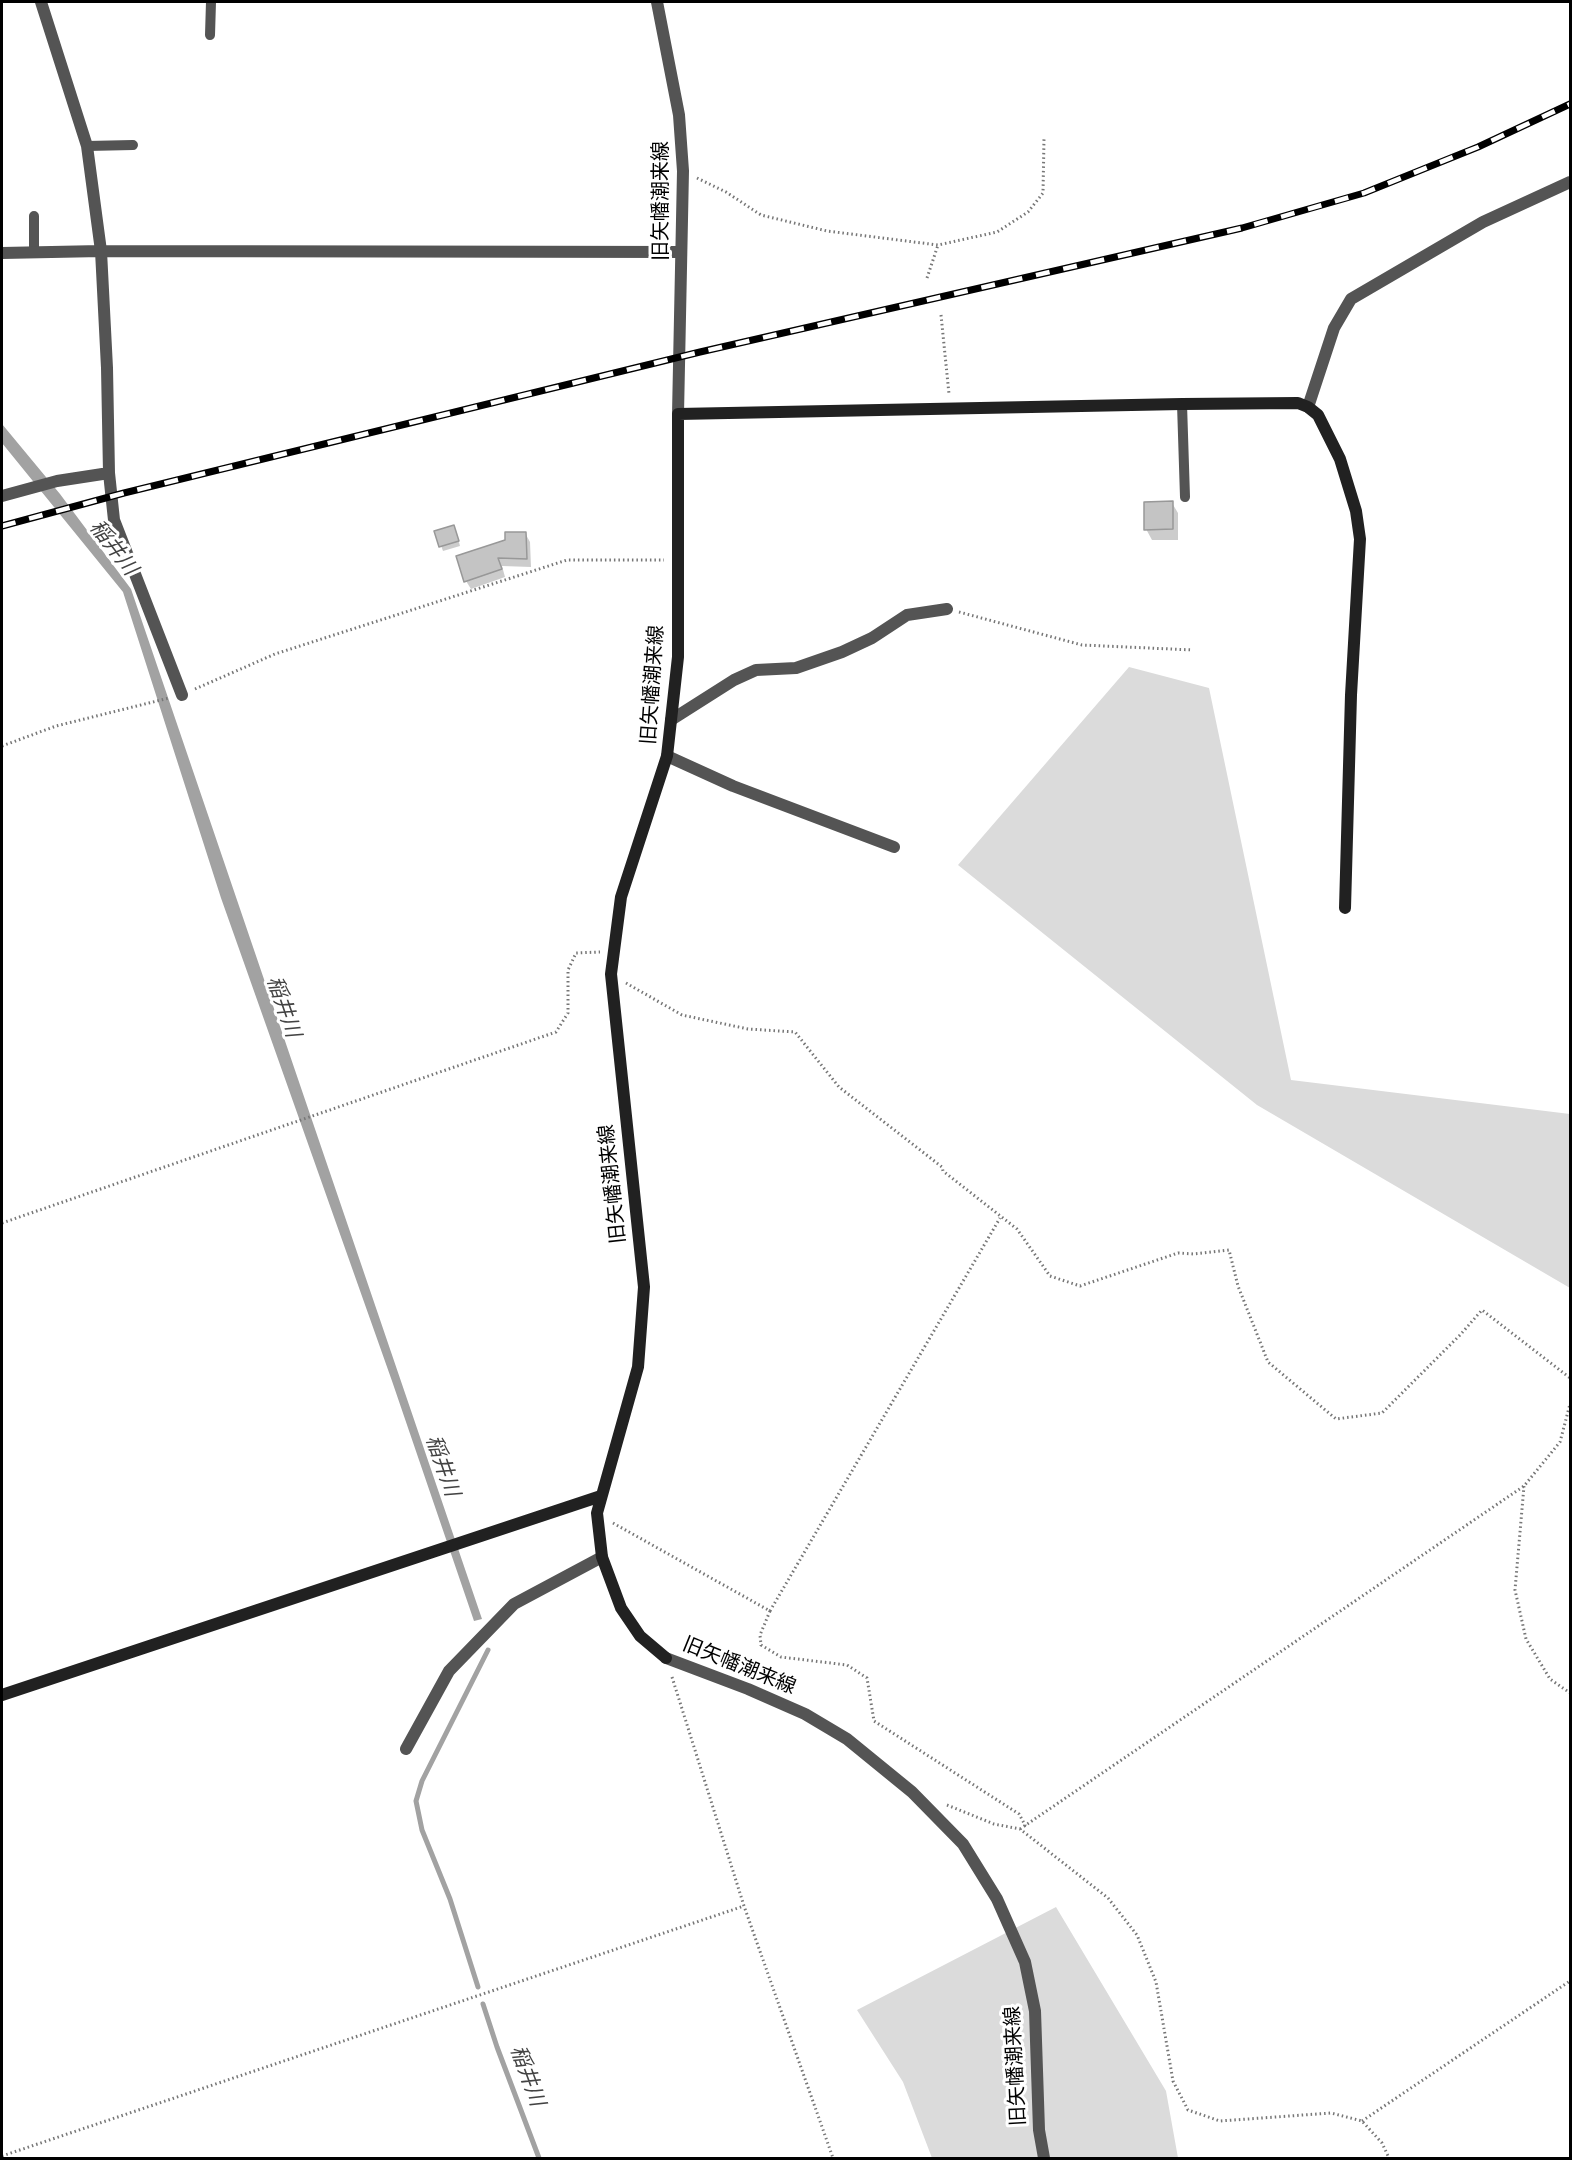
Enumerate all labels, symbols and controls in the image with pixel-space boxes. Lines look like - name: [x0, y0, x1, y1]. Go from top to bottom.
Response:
- street label: 旧矢幡潮来線: [649, 141, 673, 261]
- water label: 稲井川: [84, 515, 142, 581]
- street label: 旧矢幡潮来線: [637, 624, 669, 746]
- water label: 稲井川: [261, 973, 305, 1041]
- street label: 旧矢幡潮来線: [595, 1123, 631, 1245]
- water label: 稲井川: [420, 1432, 464, 1500]
- street label: 旧矢幡潮来線: [679, 1632, 799, 1700]
- street label: 旧矢幡潮来線: [1001, 2005, 1031, 2127]
- water label: 稲井川: [504, 2042, 550, 2110]

